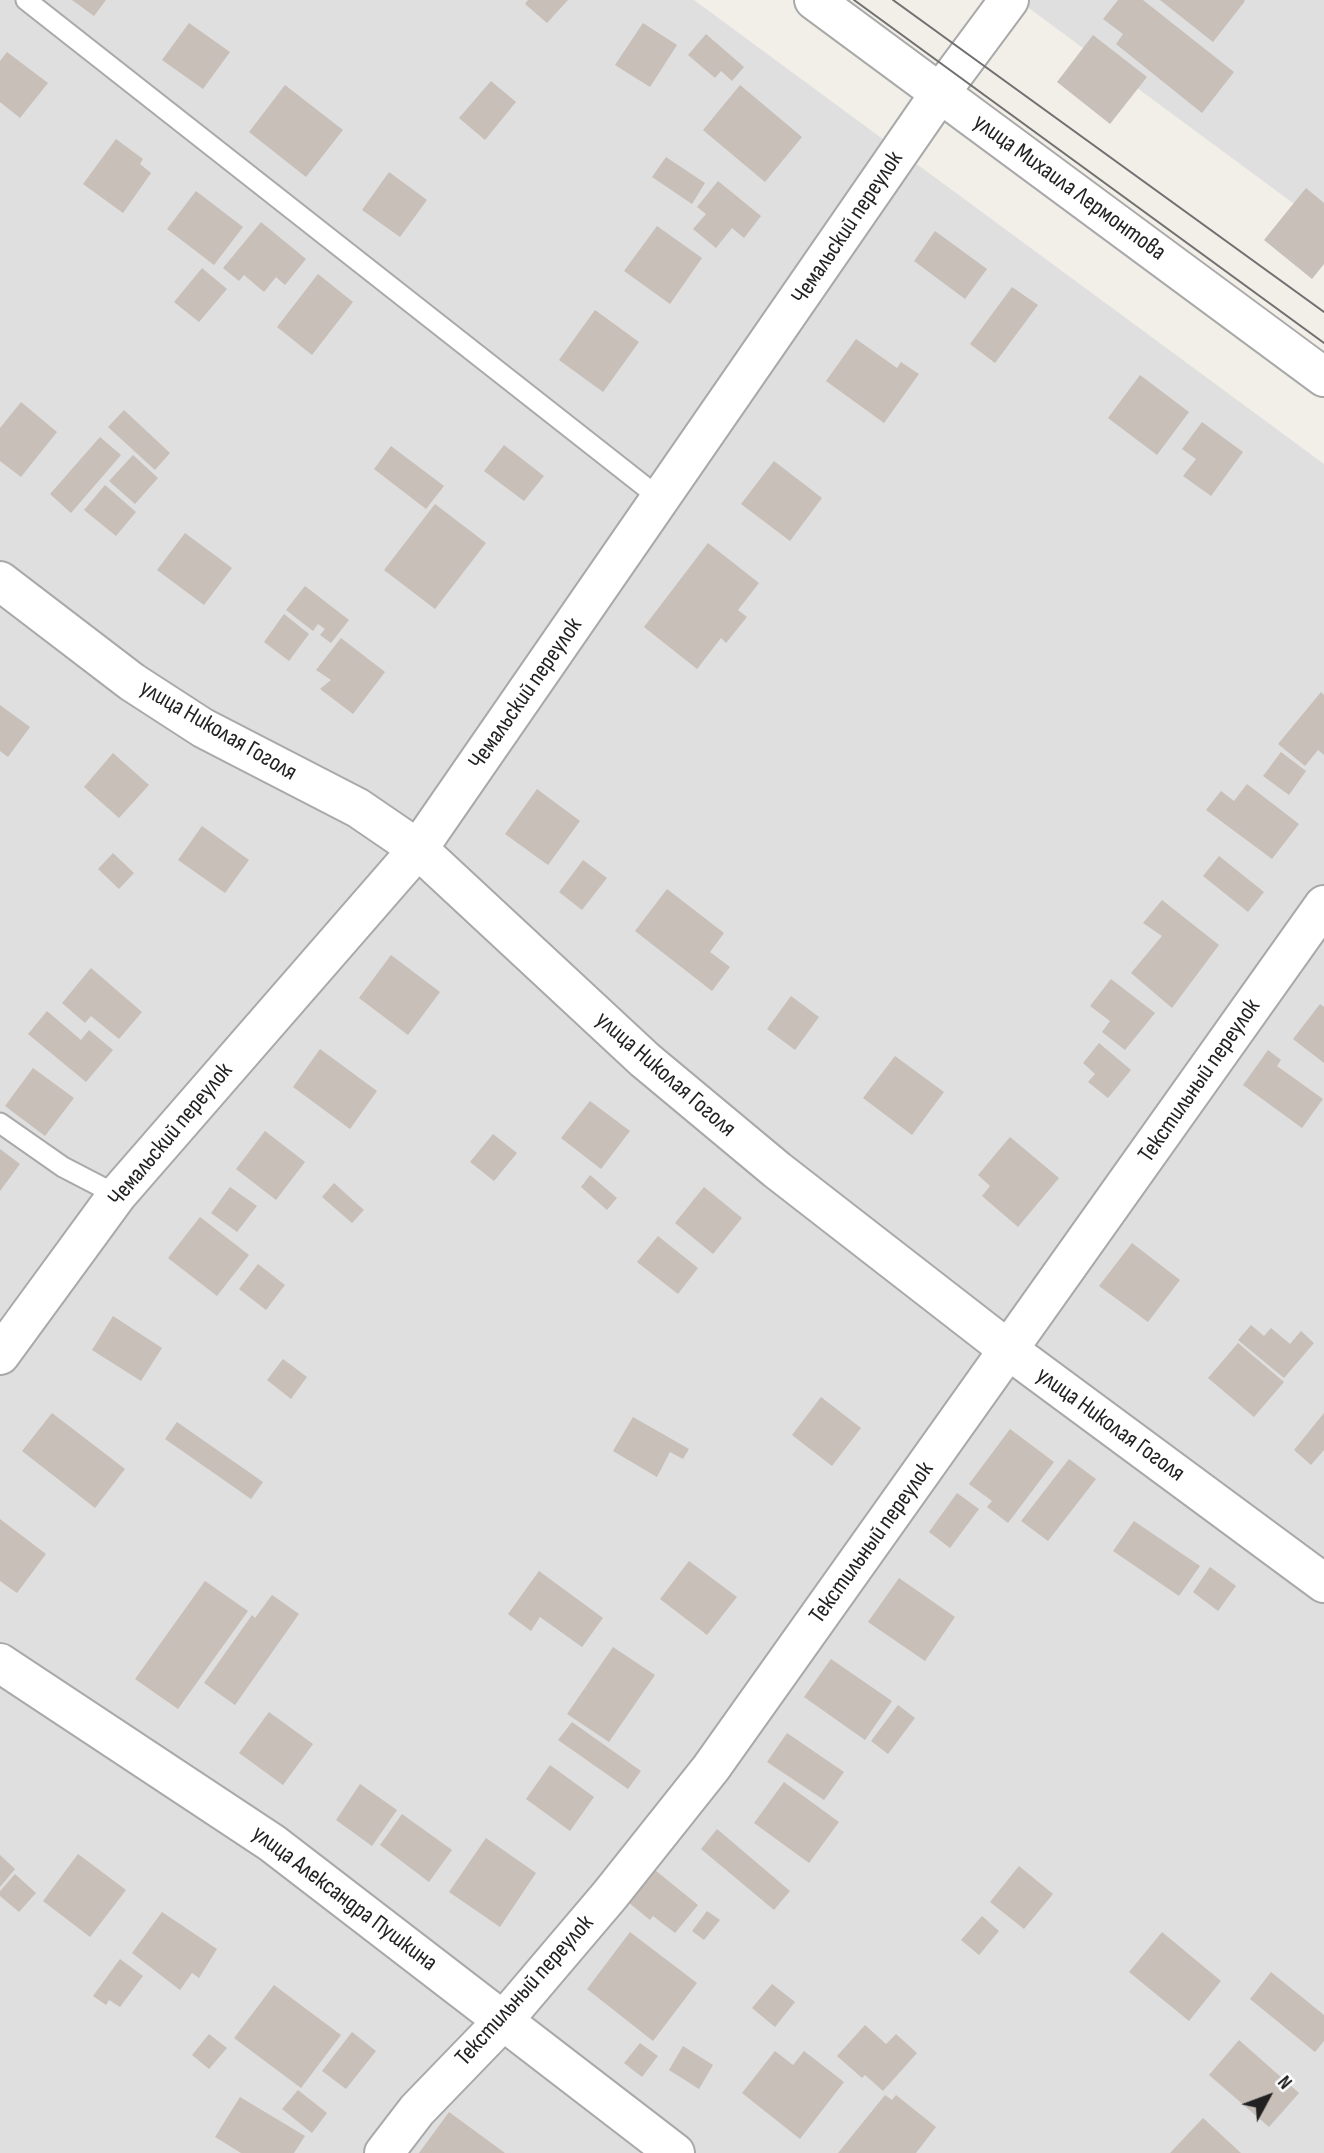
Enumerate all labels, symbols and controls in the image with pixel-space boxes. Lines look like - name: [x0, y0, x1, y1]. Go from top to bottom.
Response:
- street label: улица Михаила Лермонтова: [967, 108, 1171, 268]
- street label: Чемальский переулок: [786, 146, 910, 310]
- street label: Чемальский переулок: [463, 613, 589, 775]
- street label: улица Николая Гоголя: [134, 674, 302, 788]
- street label: Текстильный переулок: [1133, 994, 1267, 1168]
- street label: улица Николая Гоголя: [589, 1006, 741, 1144]
- street label: Чемальский переулок: [103, 1057, 239, 1213]
- street label: улица Николая Гоголя: [1030, 1361, 1190, 1489]
- street label: Текстильный переулок: [804, 1457, 940, 1629]
- street label: улица Александра Пушкина: [246, 1820, 442, 1978]
- street label: Текстильный переулок: [450, 1910, 600, 2072]
- north arrow: [1233, 2062, 1303, 2132]
- text: N: [1272, 2072, 1296, 2094]

